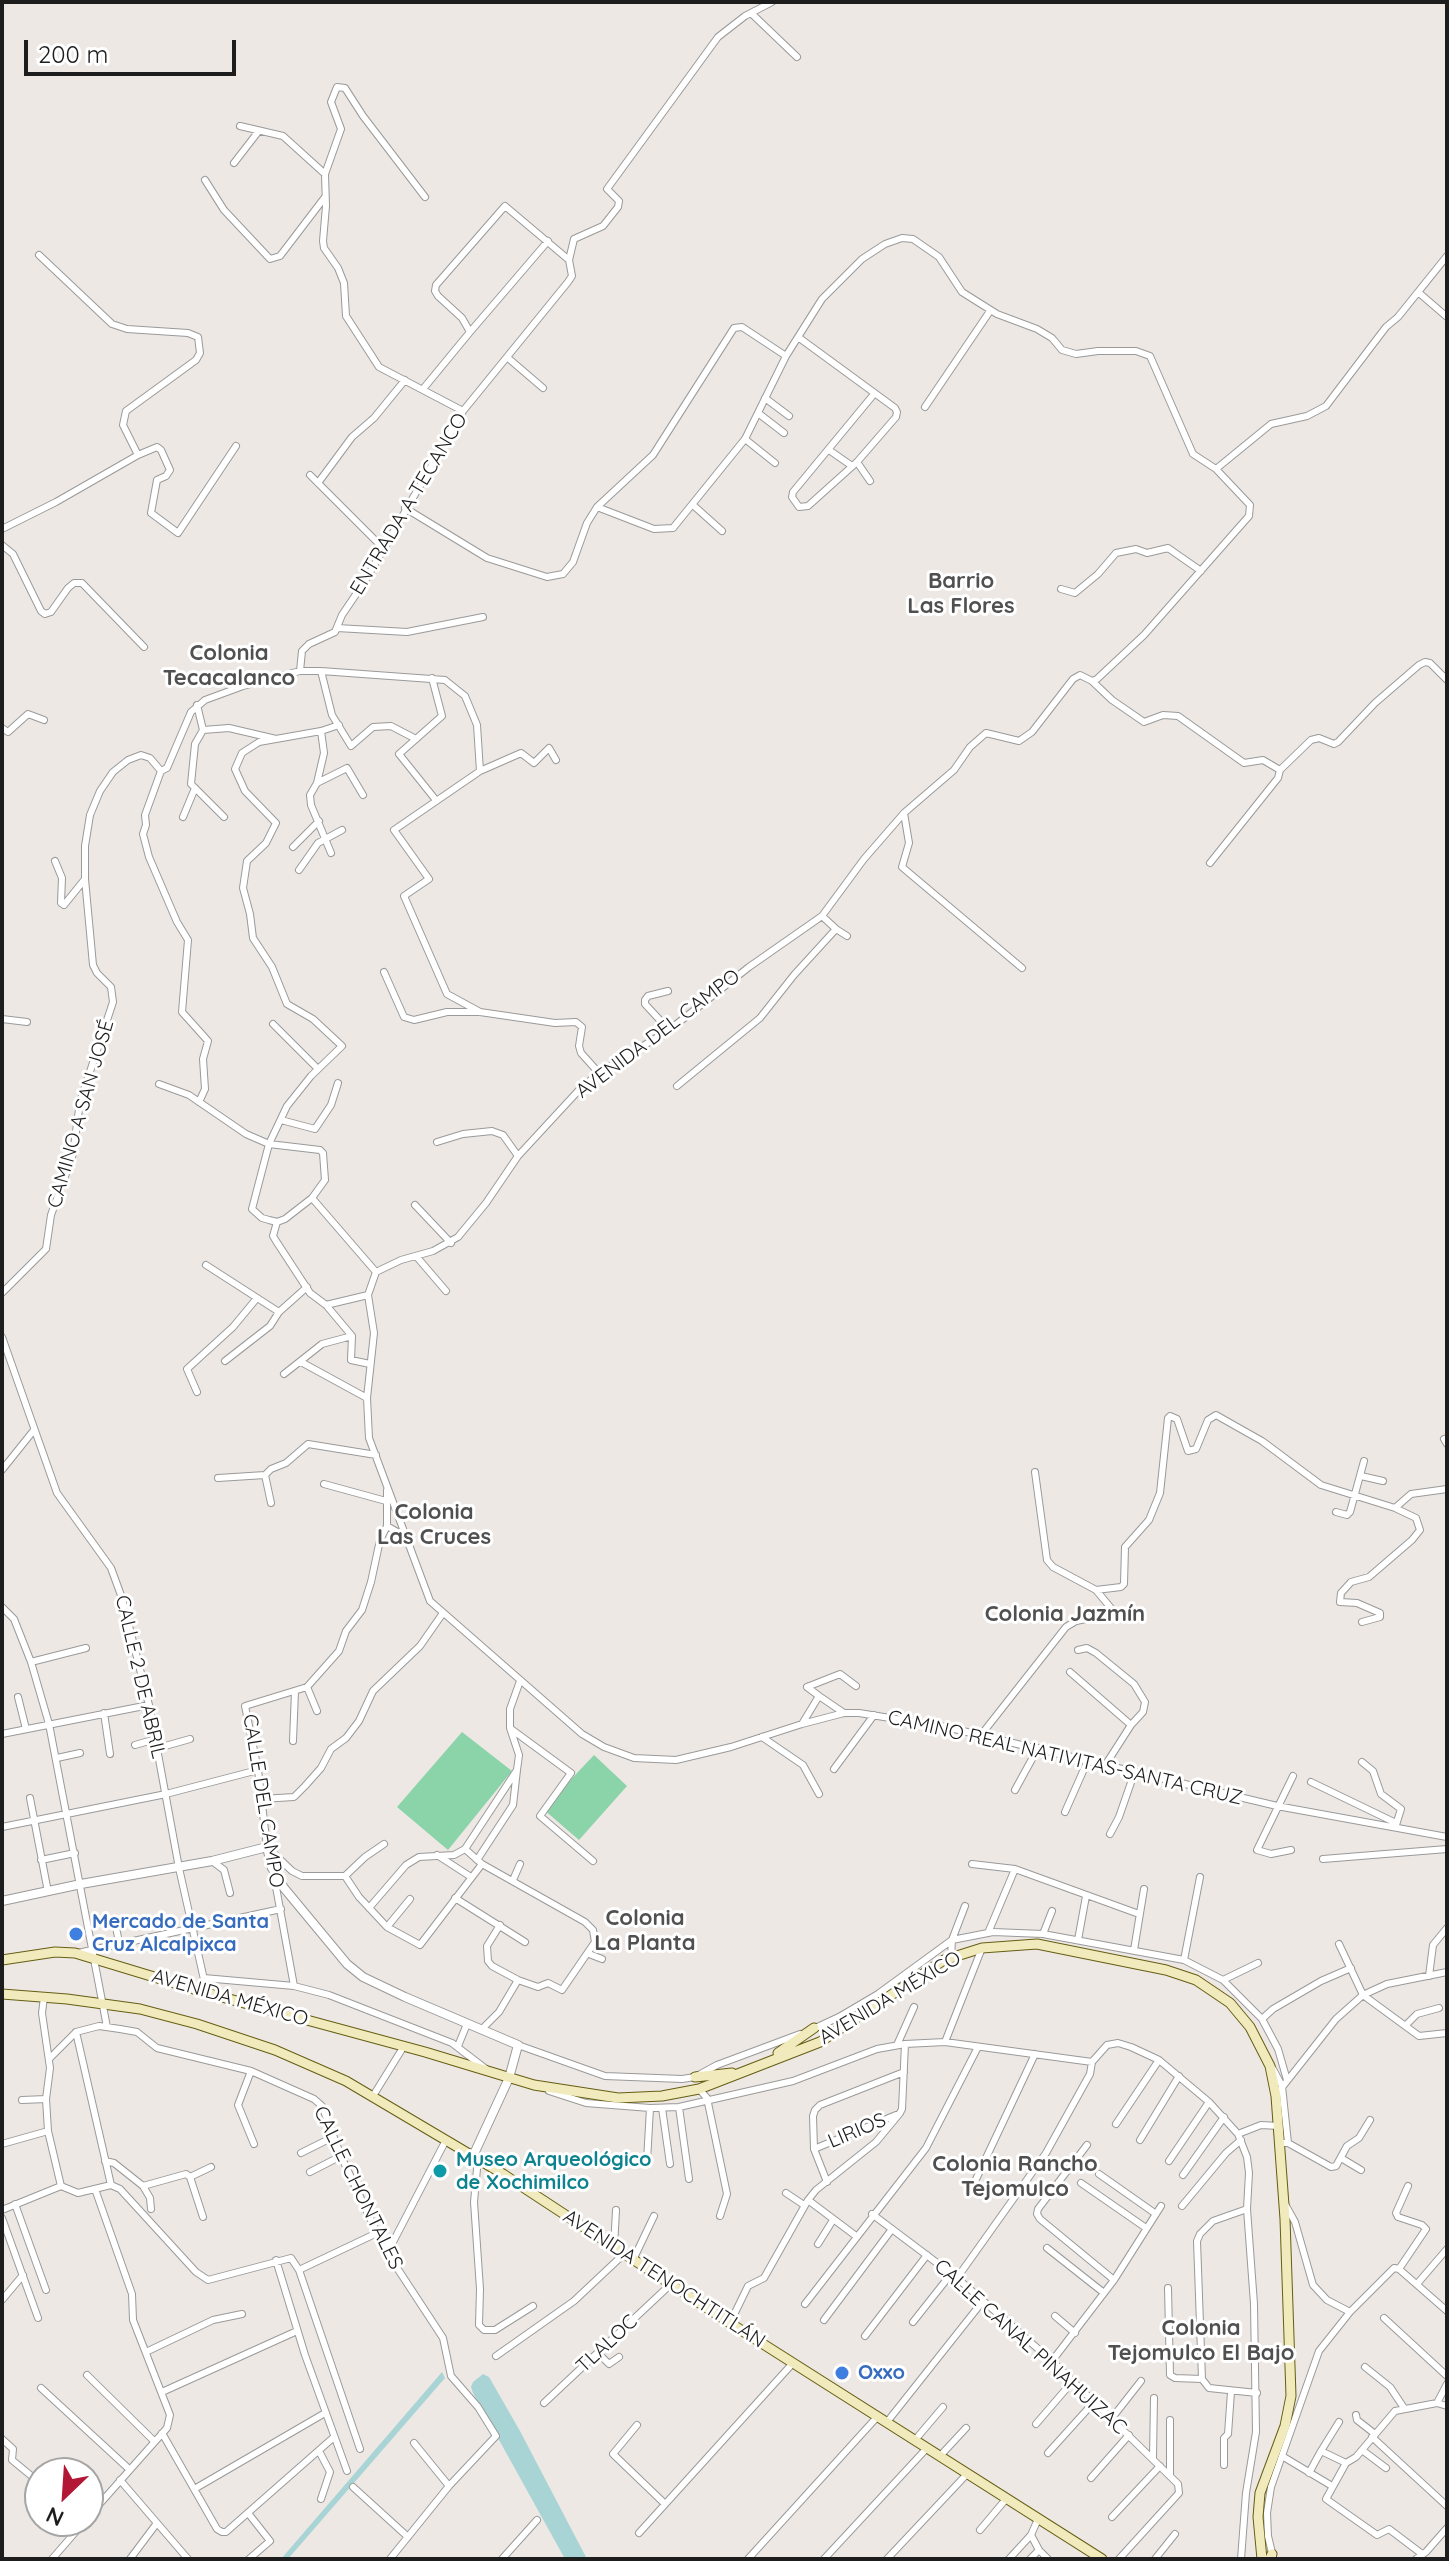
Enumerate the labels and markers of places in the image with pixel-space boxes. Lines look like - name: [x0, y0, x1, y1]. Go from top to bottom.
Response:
- place label: Mercado de Santa Cruz Alcalpixca: [92, 1910, 269, 1957]
- marker: Mercado de Santa Cruz Alcalpixca: [67, 1925, 85, 1943]
- place label: Museo Arqueológico de Xochimilco: [456, 2148, 651, 2195]
- marker: Museo Arqueológico de Xochimilco: [431, 2162, 449, 2180]
- place label: Oxxo: [858, 2361, 905, 2385]
- marker: Oxxo: [833, 2364, 851, 2382]

